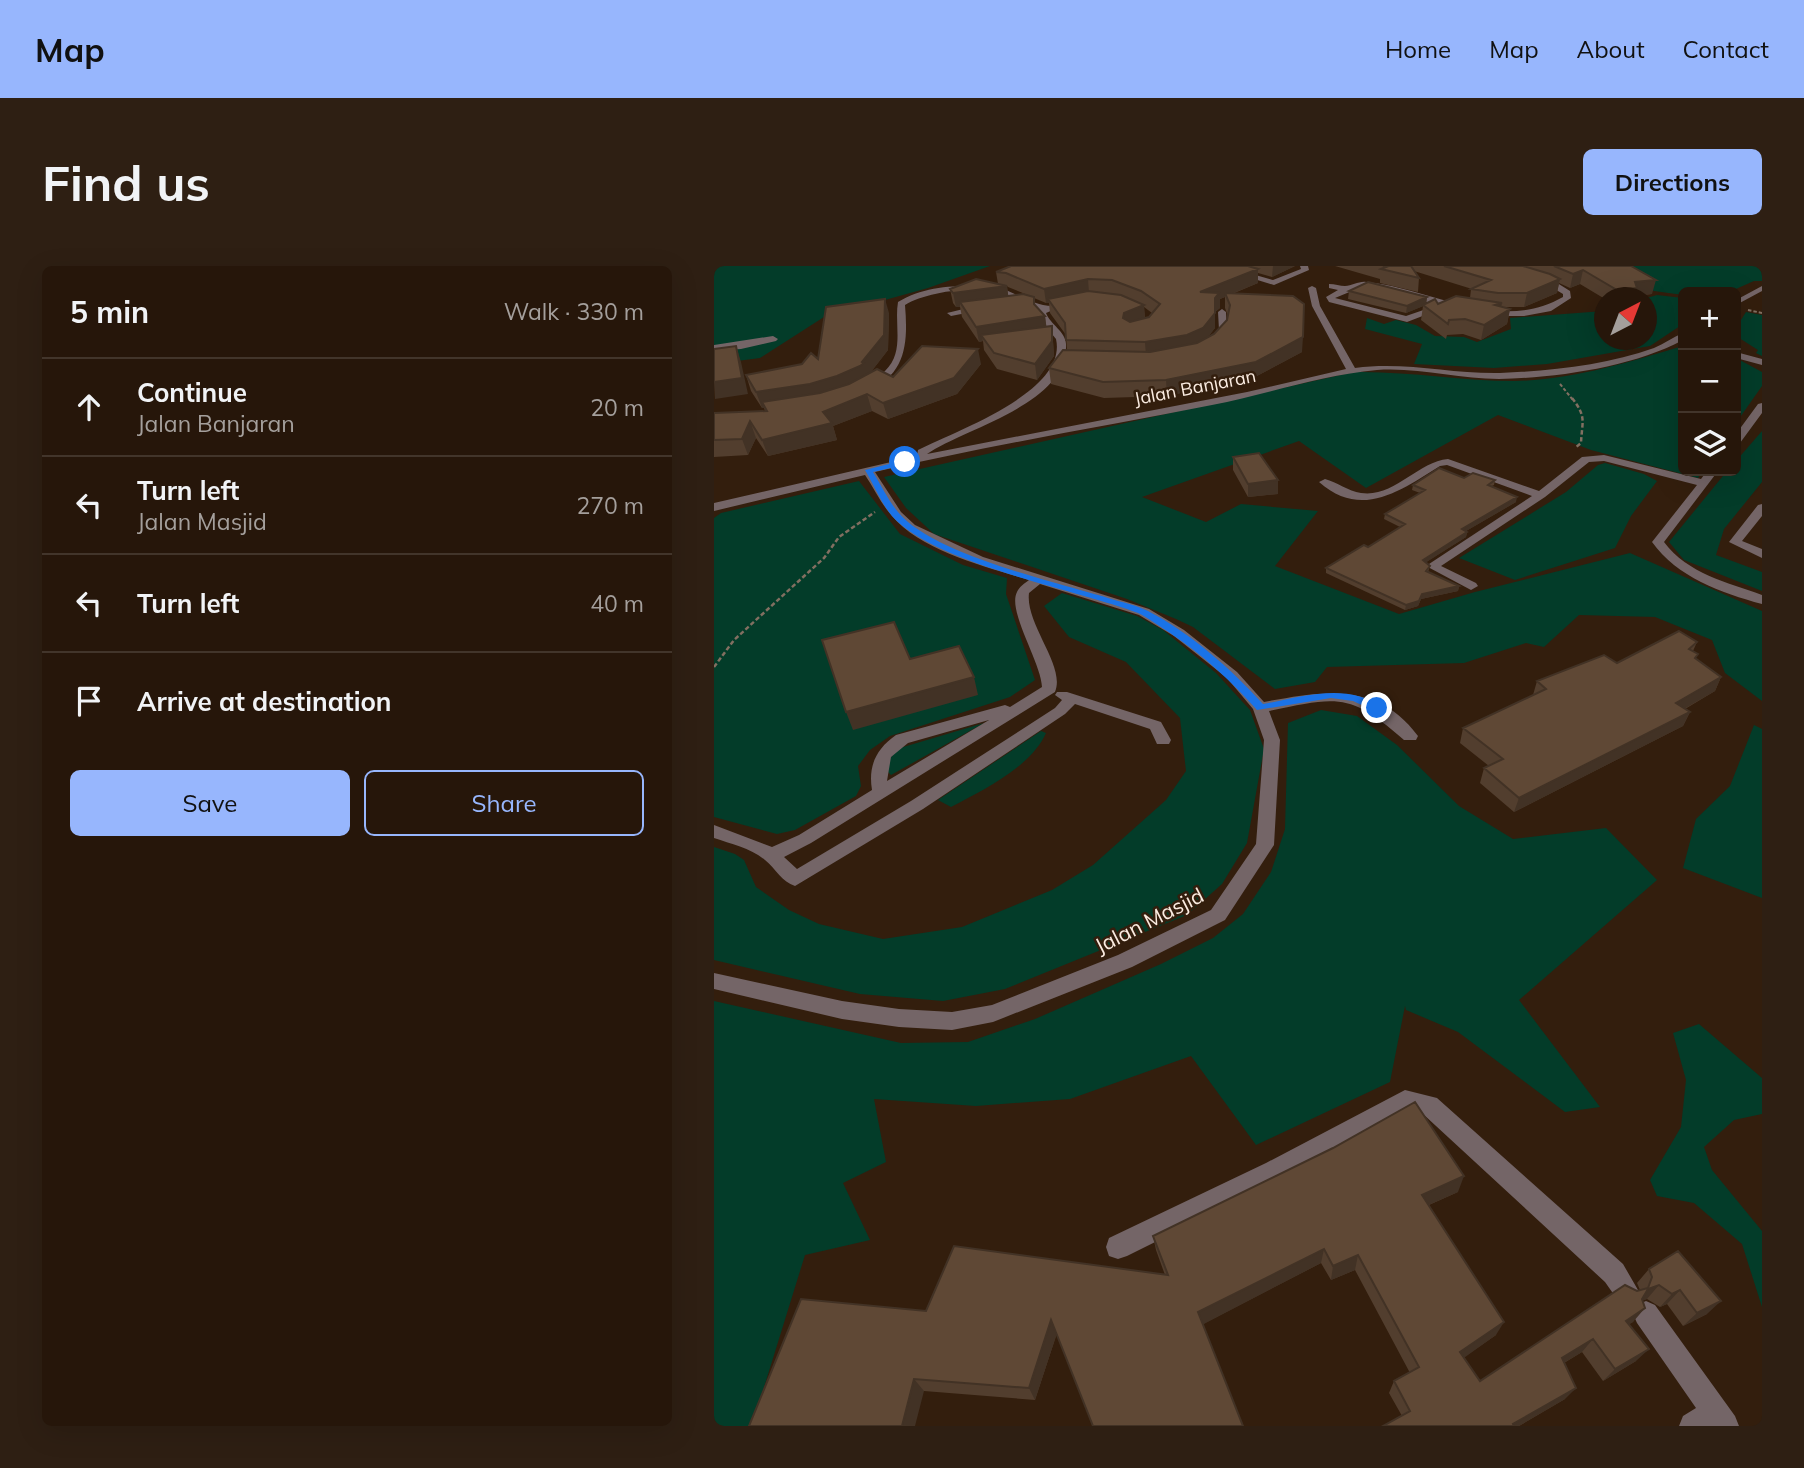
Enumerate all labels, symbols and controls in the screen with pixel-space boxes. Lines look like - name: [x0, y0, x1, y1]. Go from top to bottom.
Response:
- text: Map: [35, 29, 105, 70]
- text: Home: [1385, 34, 1451, 64]
- text: Map: [1489, 34, 1539, 64]
- text: About: [1577, 34, 1645, 64]
- text: Contact: [1683, 34, 1769, 64]
- button: Directions: [1583, 149, 1762, 215]
- text: Find us: [42, 152, 210, 213]
- north arrow: [1594, 287, 1657, 350]
- map controls: [1678, 287, 1741, 476]
- button: +: [1678, 287, 1741, 350]
- text: 5 min: [70, 293, 149, 331]
- text: Walk · 330 m: [504, 297, 644, 326]
- button: −: [1678, 350, 1741, 413]
- street label: Jalan Banjaran: [1132, 364, 1258, 410]
- text: Continue: [137, 376, 247, 409]
- icon: ahead: [70, 388, 108, 426]
- text: 20 m: [590, 393, 644, 422]
- text: Jalan Banjaran: [137, 409, 295, 438]
- button: layers: [1678, 413, 1741, 476]
- route start: [889, 446, 920, 477]
- text: Turn left: [137, 474, 239, 507]
- icon: left: [70, 486, 108, 524]
- text: 270 m: [576, 491, 644, 520]
- text: Jalan Masjid: [137, 507, 267, 536]
- icon: left: [70, 584, 108, 622]
- text: Turn left: [137, 587, 239, 620]
- text: 40 m: [590, 589, 644, 618]
- icon: arrive: [70, 682, 108, 720]
- text: Arrive at destination: [137, 685, 392, 718]
- route end: [1361, 692, 1392, 723]
- button: Save: [70, 770, 350, 836]
- button: Share: [364, 770, 644, 836]
- street label: Jalan Masjid: [1090, 882, 1208, 958]

